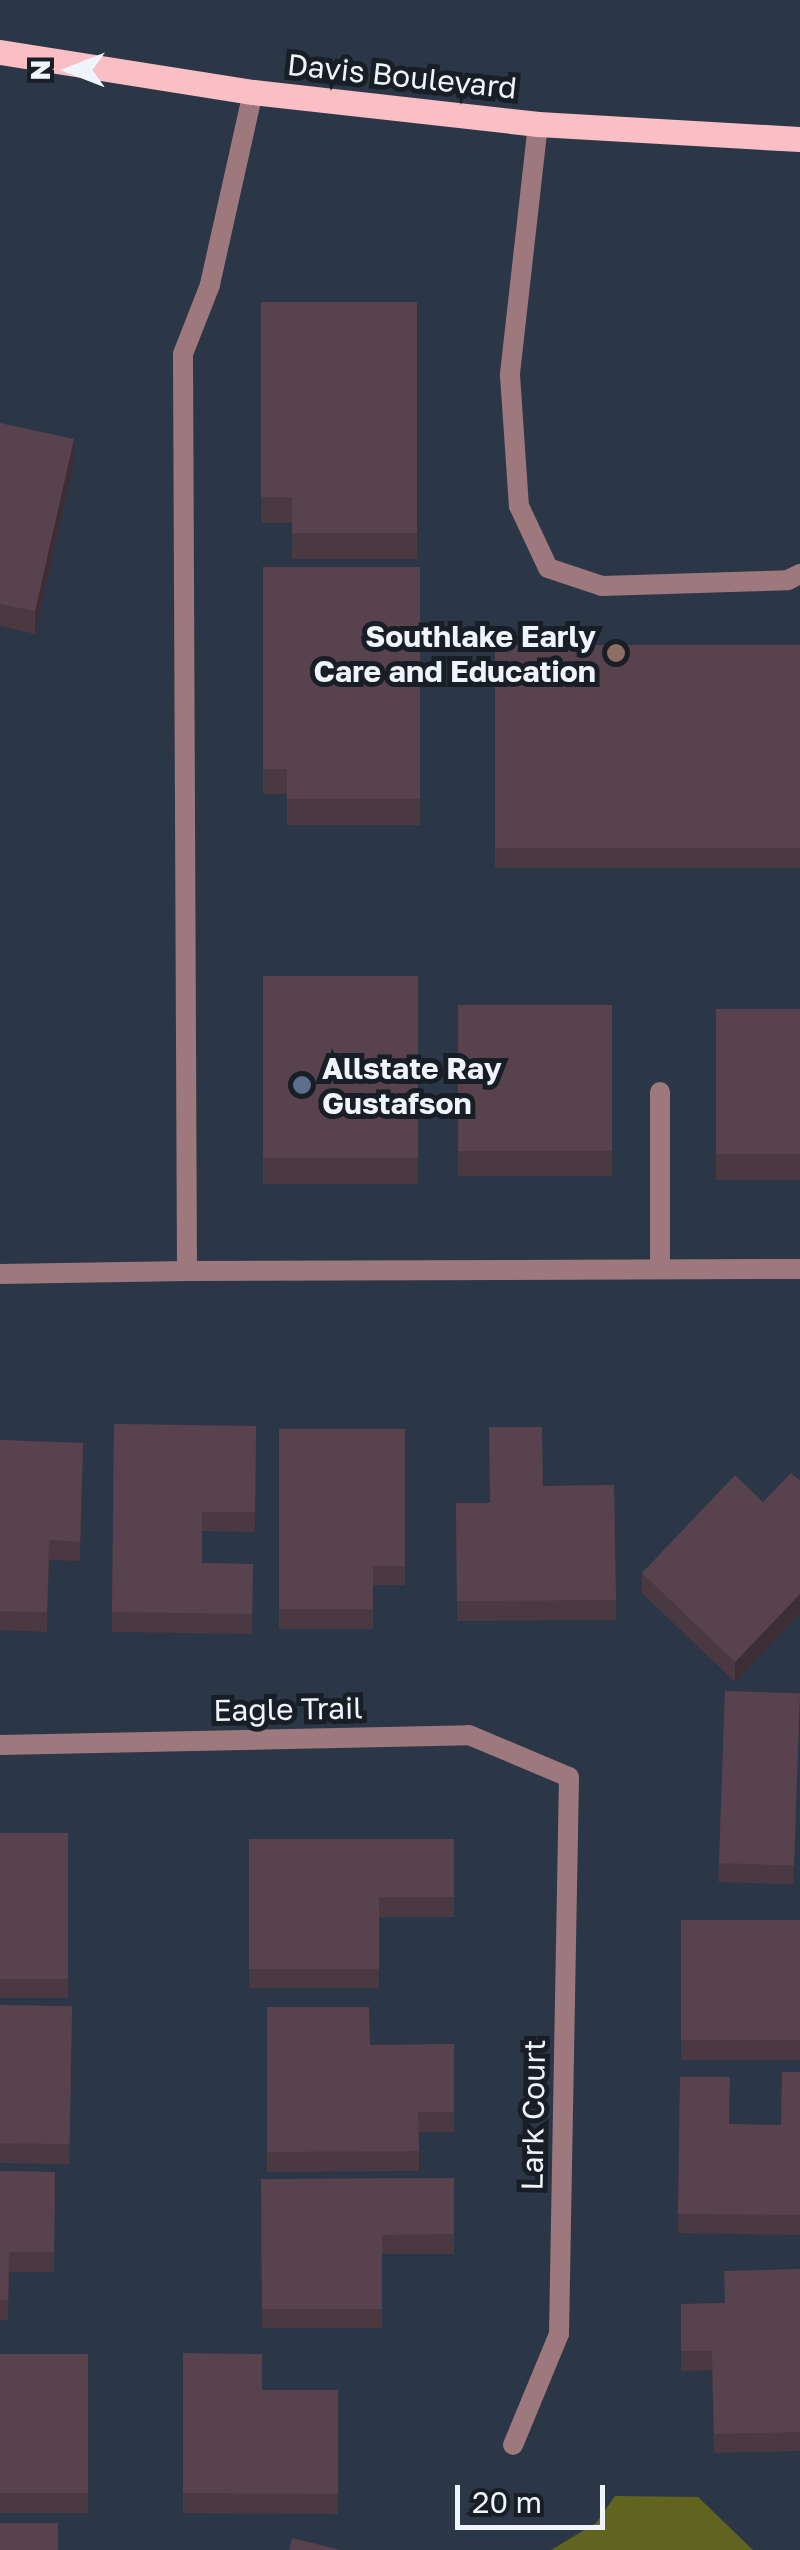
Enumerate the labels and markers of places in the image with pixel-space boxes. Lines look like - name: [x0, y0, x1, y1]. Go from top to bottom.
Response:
- place label: Southlake Early Care and Education: [313, 618, 596, 688]
- marker: Southlake Early Care and Education: [605, 642, 627, 664]
- place label: Allstate Ray Gustafson: [322, 1050, 502, 1120]
- marker: Allstate Ray Gustafson: [291, 1074, 313, 1096]

